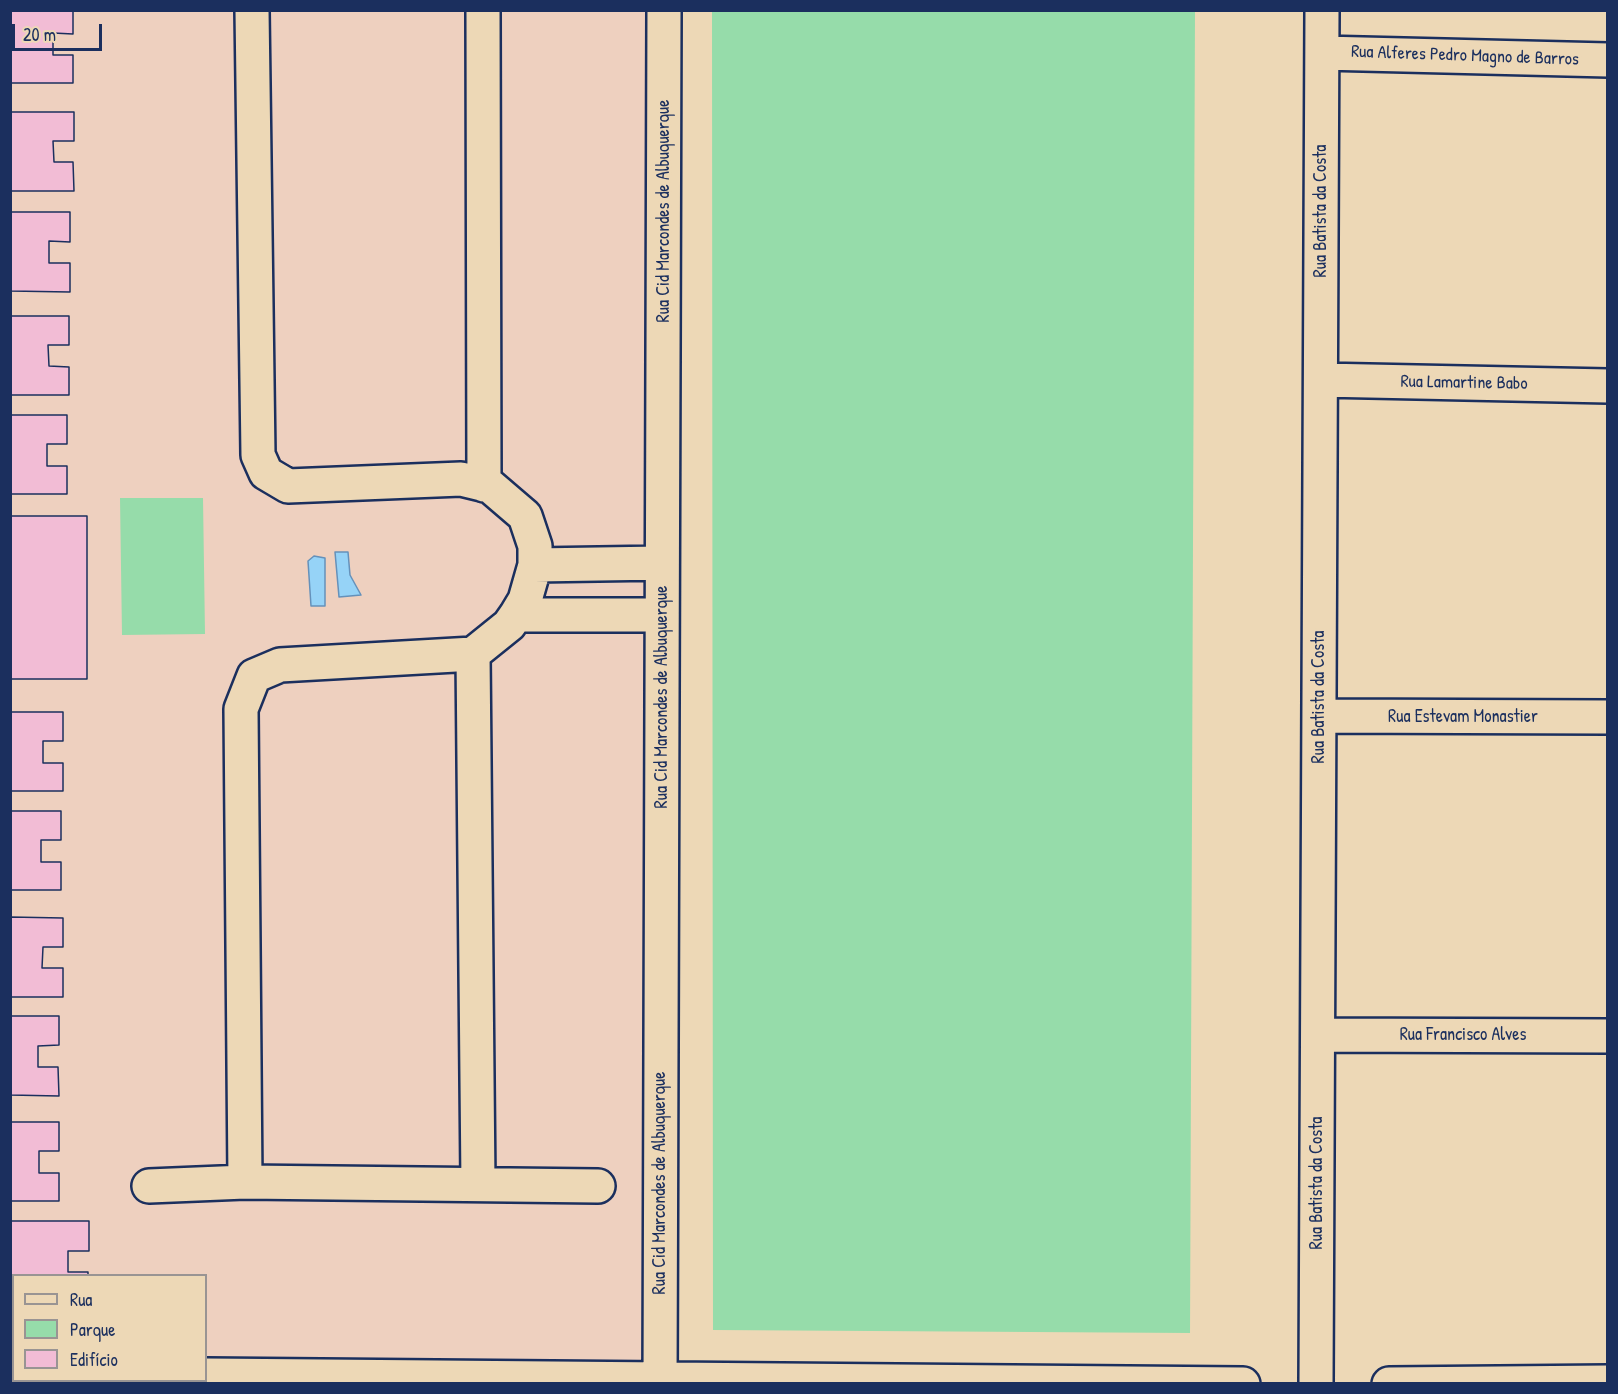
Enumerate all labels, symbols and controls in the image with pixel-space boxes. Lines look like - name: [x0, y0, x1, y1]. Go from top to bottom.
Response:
- scale bar: [15, 12, 105, 50]
- text: 20 m: [23, 22, 56, 47]
- street label: Rua Alferes Pedro Magno de Barros: [1351, 41, 1579, 71]
- street label: Rua Cid Marcondes de Albuquerque: [653, 100, 675, 322]
- street label: Rua Batista da Costa: [1310, 145, 1332, 277]
- street label: Rua Lamartine Babo: [1400, 371, 1528, 395]
- street label: Rua Cid Marcondes de Albuquerque: [651, 586, 673, 808]
- street label: Rua Batista da Costa: [1308, 631, 1330, 763]
- street label: Rua Estevam Monastier: [1388, 706, 1538, 728]
- street label: Rua Francisco Alves: [1400, 1024, 1526, 1046]
- street label: Rua Cid Marcondes de Albuquerque: [649, 1072, 671, 1294]
- street label: Rua Batista da Costa: [1306, 1117, 1328, 1249]
- legend: [12, 1274, 207, 1382]
- text: Rua: [70, 1287, 92, 1312]
- text: Parque: [70, 1317, 115, 1342]
- text: Edifício: [70, 1347, 118, 1372]

